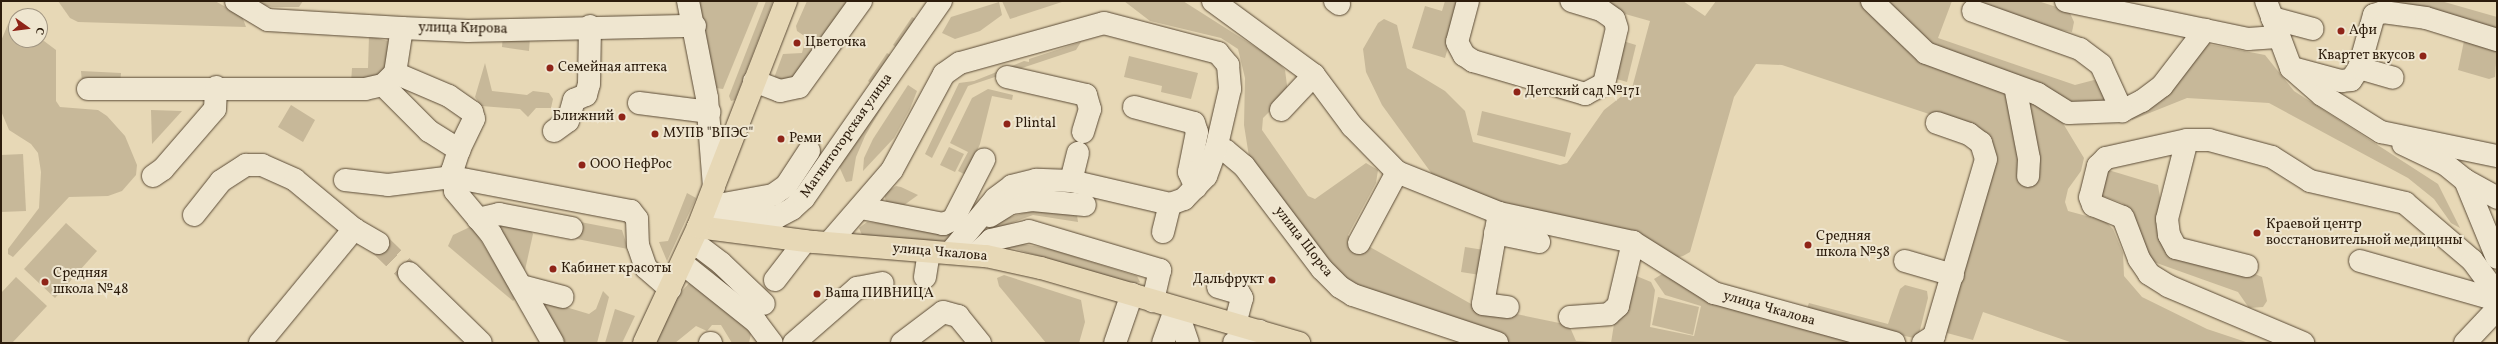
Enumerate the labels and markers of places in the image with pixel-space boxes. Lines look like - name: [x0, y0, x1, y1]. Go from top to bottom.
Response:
- place label: Афи: [2349, 23, 2377, 39]
- marker: Афи: [2336, 26, 2346, 36]
- place label: Цветочка: [805, 35, 866, 51]
- marker: Цветочка: [792, 38, 802, 48]
- place label: Квартет вкусов: [2318, 48, 2415, 64]
- marker: Квартет вкусов: [2418, 51, 2428, 61]
- place label: Семейная аптека: [558, 60, 667, 76]
- marker: Семейная аптека: [545, 63, 555, 73]
- place label: Детский сад №171: [1525, 84, 1640, 100]
- marker: Детский сад №171: [1512, 87, 1522, 97]
- place label: Ближний: [552, 109, 614, 125]
- marker: Ближний: [617, 112, 627, 122]
- place label: Plintal: [1015, 116, 1056, 132]
- marker: Plintal: [1002, 119, 1012, 129]
- place label: МУПВ "ВПЭС": [663, 126, 753, 142]
- marker: МУПВ "ВПЭС": [650, 129, 660, 139]
- place label: Реми: [789, 131, 822, 147]
- marker: Реми: [776, 134, 786, 144]
- place label: ООО НефРос: [590, 157, 672, 173]
- marker: ООО НефРос: [577, 160, 587, 170]
- place label: Краевой центр восстановительной медицины: [2266, 217, 2462, 250]
- marker: Краевой центр восстановительной медицины: [2251, 227, 2263, 239]
- place label: Средняя школа №58: [1816, 229, 1890, 262]
- marker: Средняя школа №58: [1803, 240, 1813, 250]
- place label: Кабинет красоты: [561, 261, 671, 277]
- marker: Кабинет красоты: [548, 264, 558, 274]
- place label: Средняя школа №48: [53, 266, 128, 298]
- place label: Дальфрукт: [1193, 272, 1264, 288]
- marker: Дальфрукт: [1267, 275, 1277, 285]
- marker: Средняя школа №48: [40, 277, 50, 287]
- place label: Ваша ПИВНИЦА: [825, 286, 934, 302]
- marker: Ваша ПИВНИЦА: [812, 289, 822, 299]

